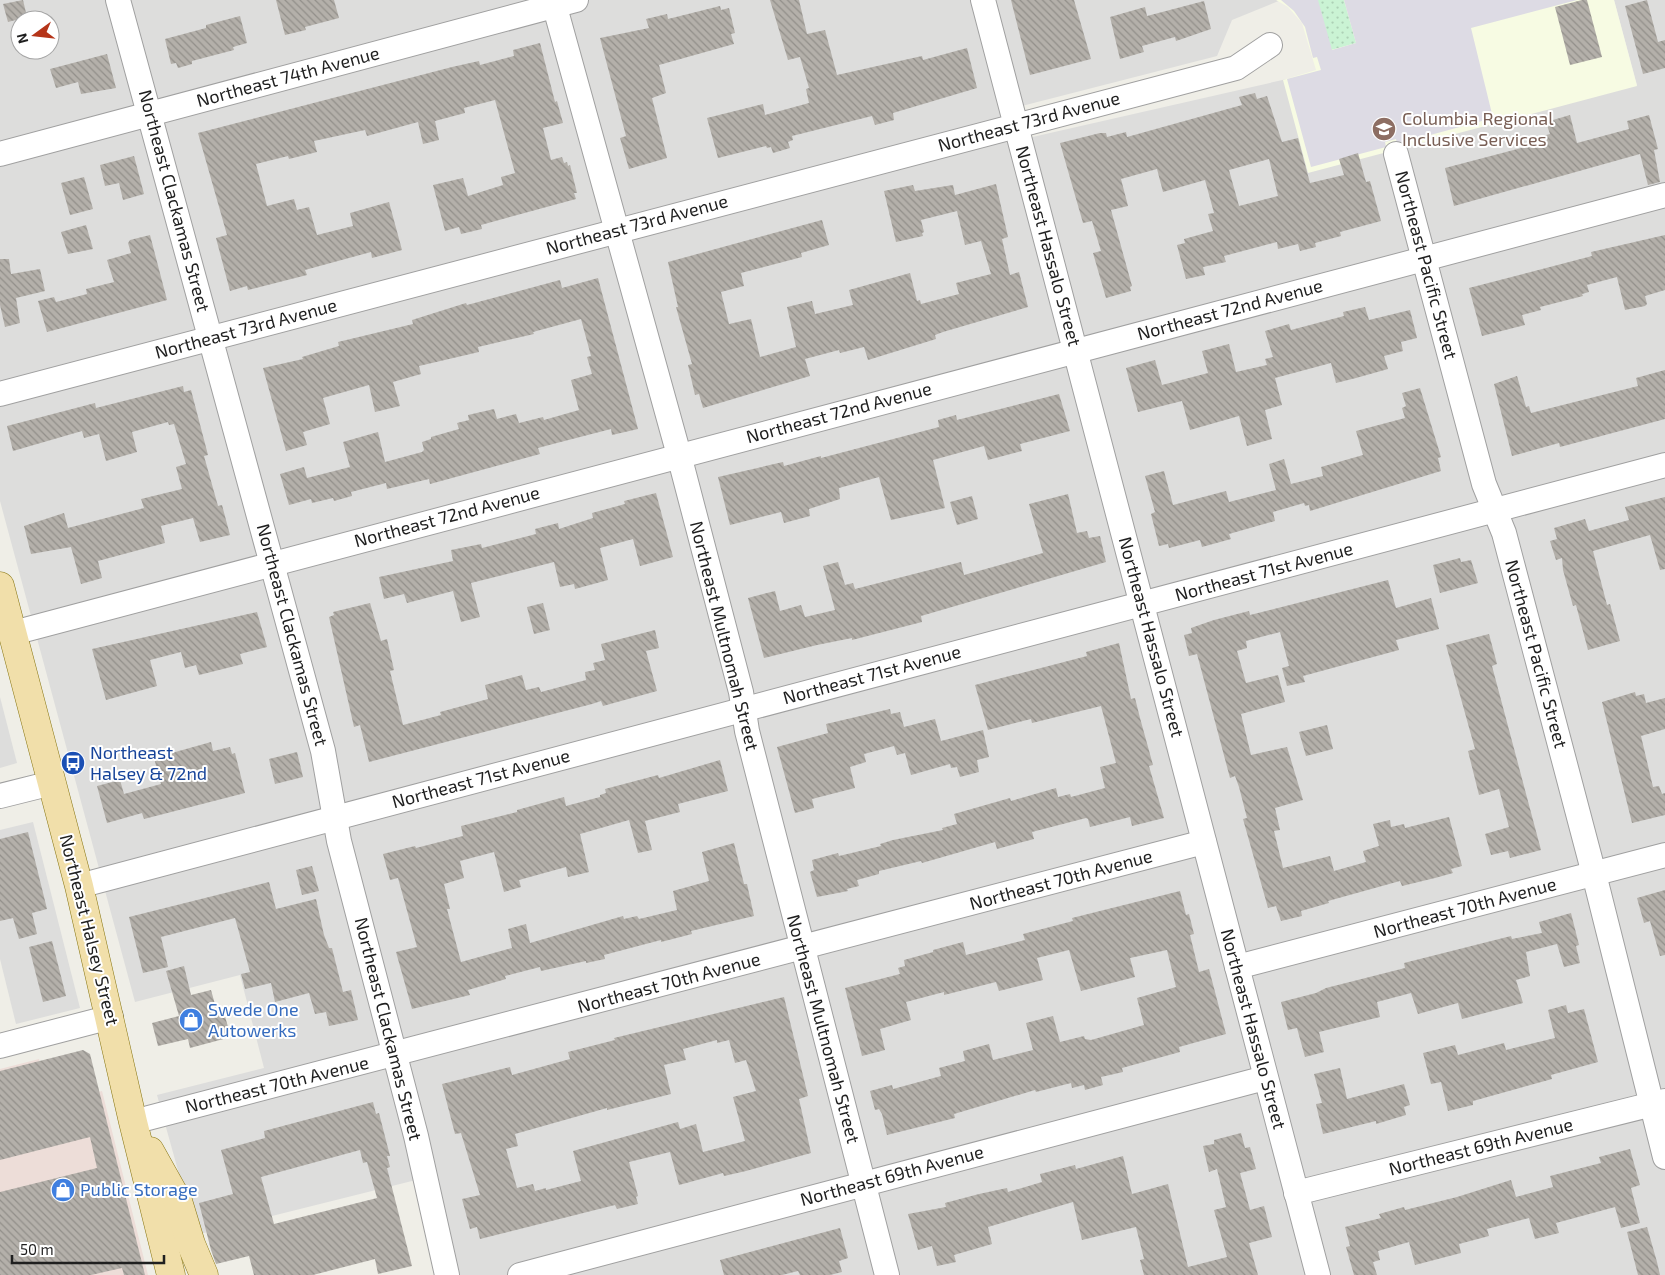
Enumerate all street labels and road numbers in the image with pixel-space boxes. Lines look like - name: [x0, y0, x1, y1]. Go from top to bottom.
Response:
- street label: Northeast 74th Avenue: [194, 41, 382, 111]
- street label: Northeast 73rd Avenue: [935, 86, 1122, 156]
- street label: Northeast Clackamas Street: [135, 87, 215, 314]
- street label: Northeast Hassalo Street: [1012, 143, 1086, 349]
- street label: Northeast Pacific Street: [1391, 168, 1463, 362]
- street label: Northeast 73rd Avenue: [543, 189, 730, 259]
- street label: Northeast 72nd Avenue: [1135, 274, 1325, 344]
- street label: Northeast 73rd Avenue: [152, 293, 339, 363]
- street label: Northeast 72nd Avenue: [744, 377, 934, 447]
- street label: Northeast 72nd Avenue: [352, 481, 542, 551]
- street label: Northeast Multnomah Street: [686, 519, 764, 753]
- street label: Northeast Clackamas Street: [253, 521, 333, 748]
- street label: Northeast Hassalo Street: [1115, 534, 1189, 740]
- street label: Northeast 71st Avenue: [1172, 537, 1355, 605]
- street label: Northeast Pacific Street: [1501, 557, 1573, 751]
- street label: Northeast 71st Avenue: [780, 640, 963, 708]
- street label: Northeast 71st Avenue: [389, 744, 572, 812]
- street label: Northeast Halsey Street: [56, 832, 124, 1028]
- street label: Northeast 70th Avenue: [967, 844, 1155, 914]
- street label: Northeast 70th Avenue: [1371, 872, 1559, 942]
- street label: Northeast Multnomah Street: [783, 912, 865, 1146]
- street label: Northeast Clackamas Street: [351, 915, 427, 1143]
- street label: Northeast Hassalo Street: [1217, 926, 1291, 1132]
- street label: Northeast 70th Avenue: [575, 947, 763, 1017]
- street label: Northeast 70th Avenue: [183, 1051, 371, 1117]
- street label: Northeast 69th Avenue: [1386, 1113, 1575, 1180]
- street label: Northeast 69th Avenue: [798, 1140, 986, 1210]

